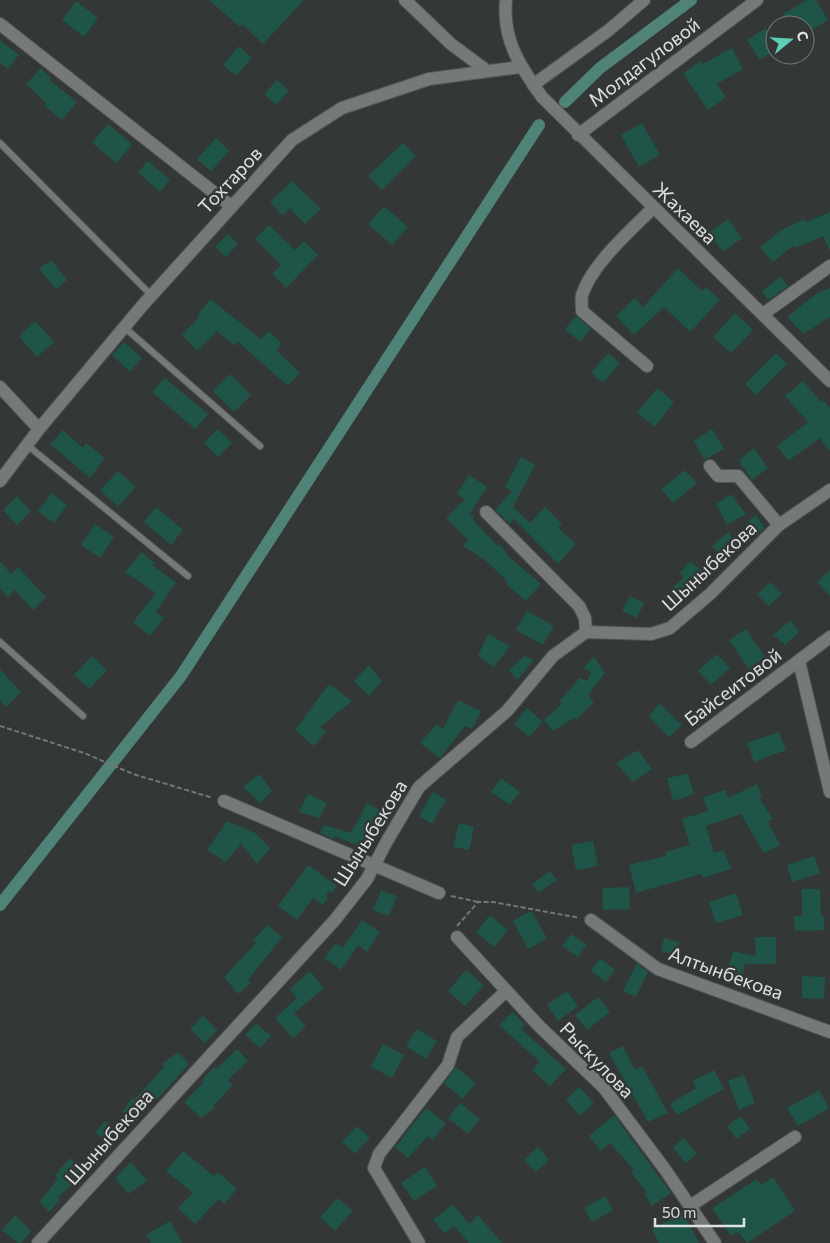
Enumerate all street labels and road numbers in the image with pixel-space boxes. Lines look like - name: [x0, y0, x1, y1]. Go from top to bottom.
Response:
- street label: Молдагуловой: [583, 12, 704, 111]
- street label: Тохтаров: [193, 141, 266, 218]
- street label: Жахаева: [649, 177, 722, 248]
- street label: Шыныбекова: [657, 516, 761, 615]
- street label: Байсеитовой: [680, 643, 786, 731]
- street label: Шыныбекова: [328, 775, 411, 890]
- street label: Алтынбекова: [666, 941, 787, 1004]
- street label: Рыскулова: [555, 1017, 639, 1102]
- street label: Шыныбекова: [60, 1084, 158, 1189]

